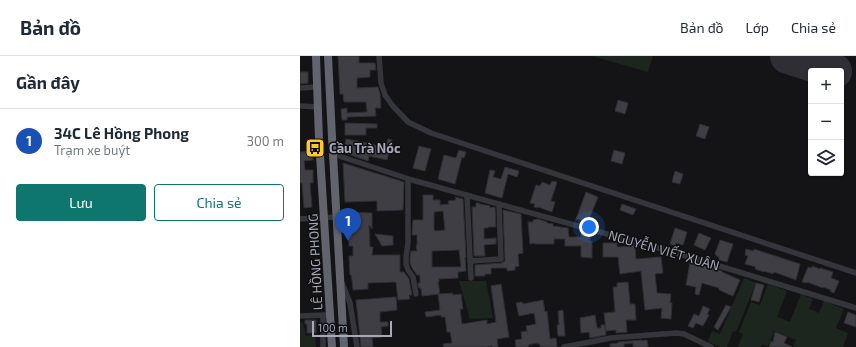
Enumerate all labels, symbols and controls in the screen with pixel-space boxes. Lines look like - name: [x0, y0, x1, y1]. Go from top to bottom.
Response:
- text: Bản đồ: [20, 16, 81, 39]
- text: Bản đồ: [680, 19, 724, 36]
- text: Lớp: [746, 19, 769, 36]
- text: Chia sẻ: [791, 19, 836, 36]
- map controls: [808, 68, 844, 176]
- button: +: [808, 68, 844, 104]
- text: Gần đây: [16, 72, 80, 92]
- button: −: [808, 104, 844, 140]
- text: 34C Lê Hồng Phong: [54, 124, 189, 142]
- text: 1: [26, 133, 32, 149]
- text: 300 m: [247, 133, 284, 149]
- bus stop icon: Cầu Trà Nóc: [304, 137, 326, 159]
- place label: Cầu Trà Nóc: [329, 140, 401, 156]
- button: layers: [808, 140, 844, 176]
- text: Trạm xe buýt: [54, 142, 130, 158]
- button: Lưu: [16, 184, 146, 221]
- button: Chia sẻ: [154, 184, 284, 221]
- pin: 1: [335, 208, 361, 241]
- street label: LÊ HỒNG PHONG: [303, 213, 326, 311]
- your location: [579, 217, 599, 237]
- street label: NGUYỄN VIẾT XUÂN: [607, 225, 722, 274]
- scale bar: [312, 319, 392, 338]
- text: 100 m: [318, 321, 348, 334]

